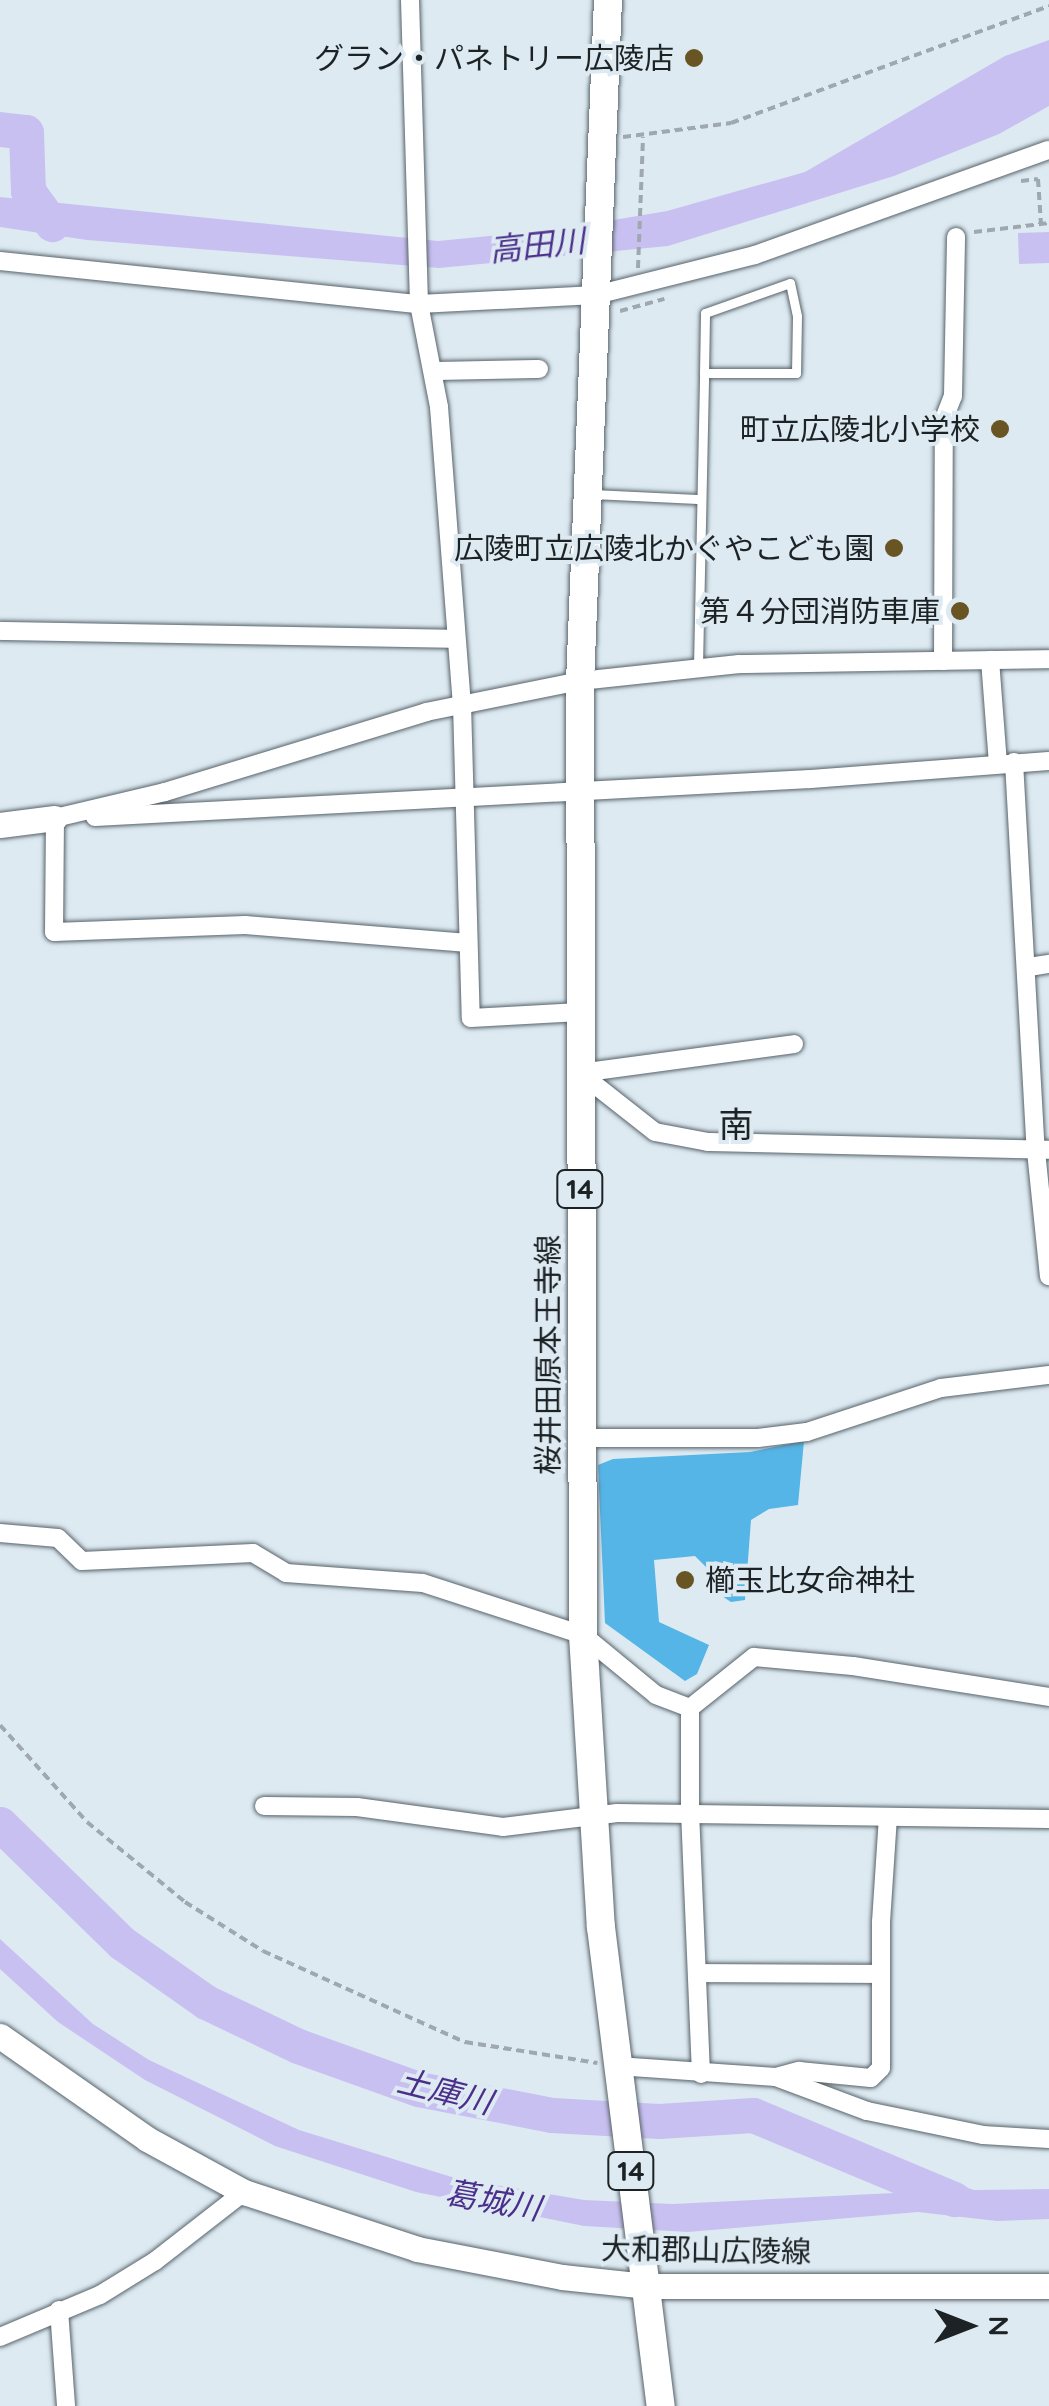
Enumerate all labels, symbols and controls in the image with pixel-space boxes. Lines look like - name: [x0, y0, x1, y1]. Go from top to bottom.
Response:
- place label: グラン・パネトリー広陵店: [314, 40, 674, 76]
- marker: グラン・パネトリー広陵店: [683, 47, 705, 69]
- water label: 高田川: [487, 221, 587, 269]
- place label: 町立広陵北小学校: [740, 411, 980, 447]
- marker: 町立広陵北小学校: [989, 418, 1011, 440]
- place label: 広陵町立広陵北かぐやこども園: [454, 530, 874, 566]
- marker: 広陵町立広陵北かぐやこども園: [883, 537, 905, 559]
- place label: 第４分団消防車庫: [700, 593, 940, 629]
- marker: 第４分団消防車庫: [949, 600, 971, 622]
- district label: 南: [719, 1103, 753, 1145]
- road number: 14: [555, 1166, 605, 1212]
- street label: 桜井田原本王寺線: [530, 1235, 566, 1475]
- place label: 櫛玉比女命神社: [705, 1562, 915, 1598]
- marker: 櫛玉比女命神社: [674, 1569, 696, 1591]
- water label: 土庫川: [394, 2061, 496, 2121]
- road number: 14: [606, 2148, 656, 2194]
- water label: 葛城川: [442, 2173, 544, 2227]
- street label: 大和郡山広陵線: [601, 2230, 811, 2270]
- north arrow: [919, 2276, 1019, 2376]
- text: N: [982, 2316, 1017, 2336]

